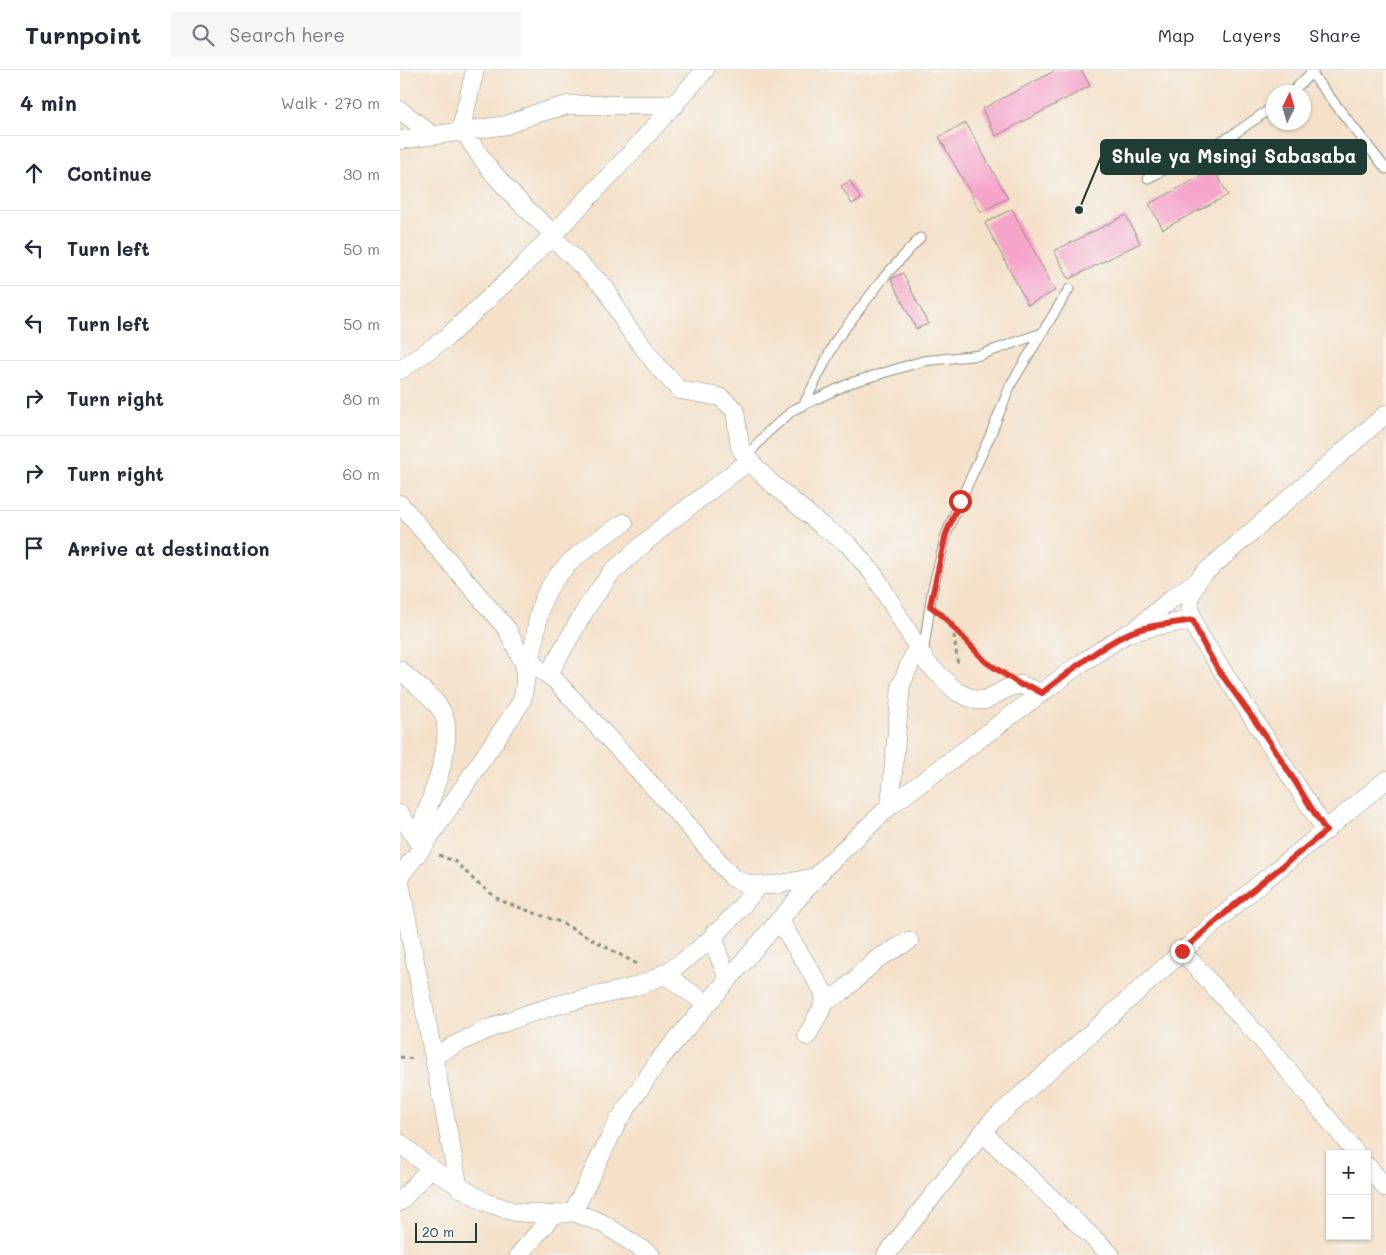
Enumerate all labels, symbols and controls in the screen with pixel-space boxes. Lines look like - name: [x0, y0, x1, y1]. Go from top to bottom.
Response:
- search box: [171, 12, 521, 57]
- text: Turnpoint: [25, 19, 141, 50]
- icon: search: [189, 21, 217, 49]
- text: Search here: [229, 22, 345, 47]
- text: Map: [1158, 23, 1194, 47]
- text: Layers: [1222, 23, 1281, 47]
- text: Share: [1309, 23, 1361, 47]
- north arrow: [1266, 85, 1311, 130]
- text: 4 min: [20, 89, 77, 116]
- text: Walk · 270 m: [281, 92, 380, 113]
- callout: Shule ya Msingi Sabasaba: [1101, 140, 1366, 174]
- text: Shule ya Msingi Sabasaba: [1111, 143, 1357, 168]
- icon: ahead: [20, 159, 48, 187]
- text: Continue: [67, 161, 152, 186]
- text: 30 m: [343, 163, 380, 184]
- icon: left: [20, 234, 48, 262]
- text: Turn left: [67, 236, 150, 261]
- text: 50 m: [343, 238, 380, 259]
- icon: left: [20, 309, 48, 337]
- text: Turn left: [67, 311, 150, 336]
- text: 50 m: [343, 313, 380, 334]
- icon: right: [20, 384, 48, 412]
- text: Turn right: [67, 386, 164, 411]
- text: 80 m: [343, 388, 380, 409]
- icon: right: [20, 459, 48, 487]
- text: Turn right: [67, 461, 164, 486]
- text: 60 m: [343, 463, 380, 484]
- route start: [949, 490, 972, 513]
- icon: arrive: [20, 534, 48, 562]
- text: Arrive at destination: [67, 536, 270, 561]
- route end: [1171, 940, 1194, 963]
- map controls: [1326, 1150, 1371, 1240]
- button: +: [1326, 1150, 1371, 1195]
- button: −: [1326, 1195, 1371, 1240]
- scale bar: [415, 1220, 478, 1243]
- text: 20 m: [422, 1222, 454, 1241]

